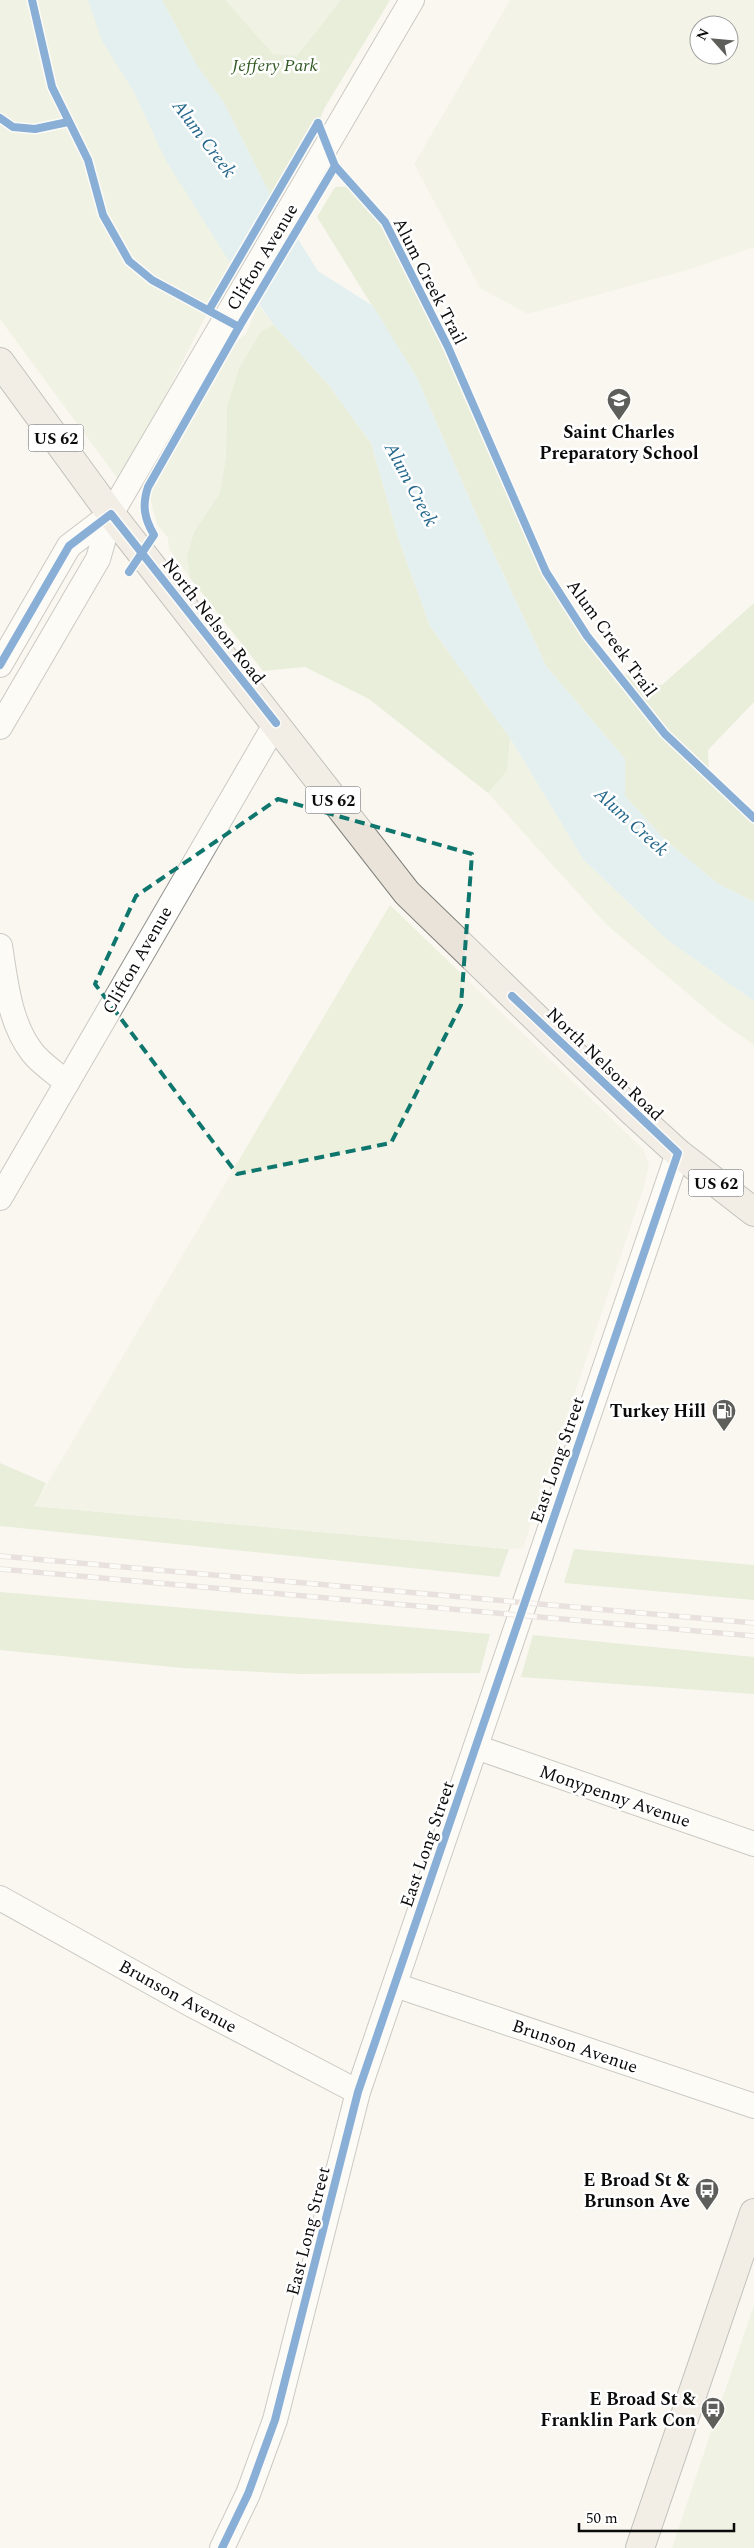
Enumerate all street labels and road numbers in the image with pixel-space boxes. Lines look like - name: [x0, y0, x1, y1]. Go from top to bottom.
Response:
- street label: Clifton Avenue: [220, 199, 305, 316]
- street label: Alum Creek Trail: [386, 213, 473, 350]
- road number: US 62: [28, 424, 84, 452]
- street label: North Nelson Road: [156, 552, 272, 690]
- street label: Alum Creek Trail: [560, 574, 664, 703]
- road number: US 62: [306, 786, 360, 814]
- street label: Clifton Avenue: [96, 901, 179, 1019]
- street label: North Nelson Road: [540, 1001, 669, 1128]
- road number: US 62: [688, 1170, 744, 1196]
- street label: East Long Street: [523, 1393, 592, 1527]
- street label: Monypenny Avenue: [536, 1758, 694, 1835]
- street label: East Long Street: [393, 1777, 462, 1911]
- street label: Brunson Avenue: [114, 1953, 242, 2040]
- street label: Brunson Avenue: [508, 2012, 641, 2081]
- street label: East Long Street: [279, 2164, 338, 2298]

